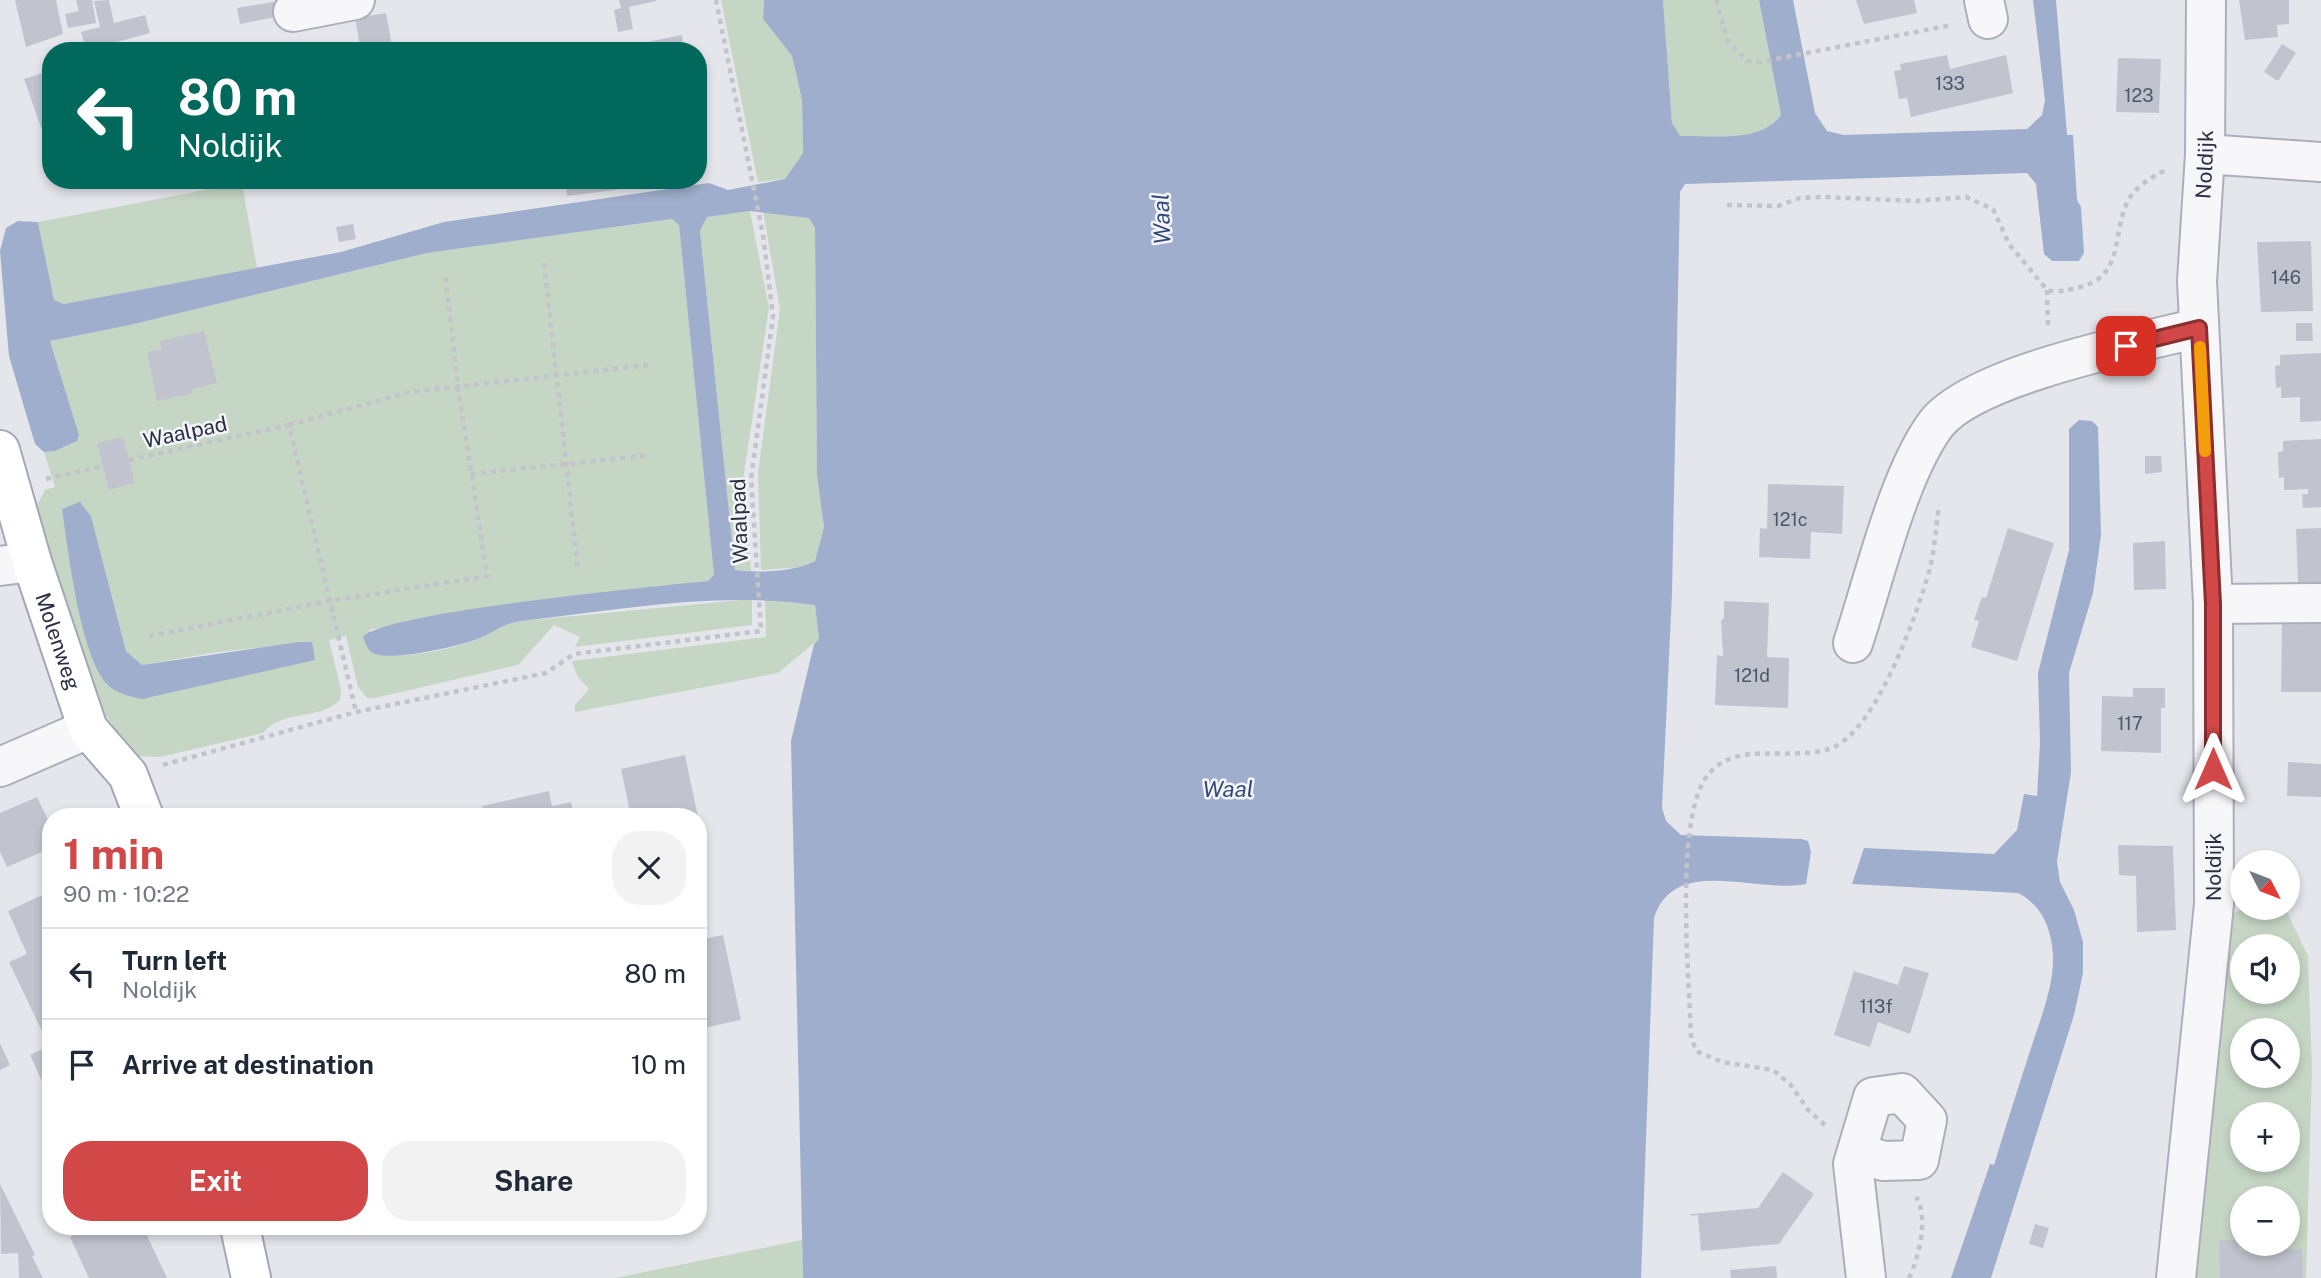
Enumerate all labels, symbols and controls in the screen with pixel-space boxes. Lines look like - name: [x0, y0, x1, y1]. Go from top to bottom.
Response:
- text: 80 m: [178, 68, 297, 126]
- icon: left: [63, 70, 154, 161]
- house number: 133: [1935, 73, 1965, 94]
- house number: 123: [2124, 85, 2154, 106]
- text: Noldijk: [178, 127, 283, 164]
- street label: Noldijk: [2190, 130, 2218, 200]
- water label: Waal: [1147, 193, 1175, 245]
- house number: 146: [2271, 267, 2301, 288]
- pin: [2096, 316, 2156, 376]
- icon: arrive: [2107, 327, 2145, 365]
- street label: Waalpad: [141, 411, 229, 453]
- street label: Waalpad: [725, 478, 753, 564]
- house number: 121c: [1772, 509, 1808, 530]
- street label: Molenweg: [31, 589, 86, 693]
- house number: 121d: [1734, 665, 1770, 686]
- house number: 117: [2117, 713, 2143, 734]
- position arrow: [2176, 732, 2250, 806]
- water label: Waal: [1202, 775, 1254, 802]
- text: 1 min: [63, 829, 164, 878]
- button: close: [612, 831, 686, 905]
- street label: Noldijk: [2201, 832, 2226, 901]
- north arrow: [2230, 850, 2300, 920]
- map controls: [2230, 850, 2300, 1256]
- text: 90 m · 10:22: [63, 880, 190, 907]
- button: sound: [2230, 934, 2300, 1004]
- text: Turn left: [122, 945, 227, 976]
- icon: left: [63, 955, 101, 993]
- text: 80 m: [625, 958, 686, 989]
- text: Noldijk: [122, 976, 197, 1003]
- house number: 113f: [1859, 996, 1893, 1017]
- button: search: [2230, 1018, 2300, 1088]
- icon: arrive: [63, 1046, 101, 1084]
- text: Arrive at destination: [122, 1049, 374, 1080]
- text: 10 m: [631, 1049, 686, 1080]
- button: +: [2230, 1102, 2300, 1172]
- button: Exit: [63, 1141, 368, 1221]
- button: Share: [382, 1141, 686, 1221]
- button: −: [2230, 1186, 2300, 1256]

